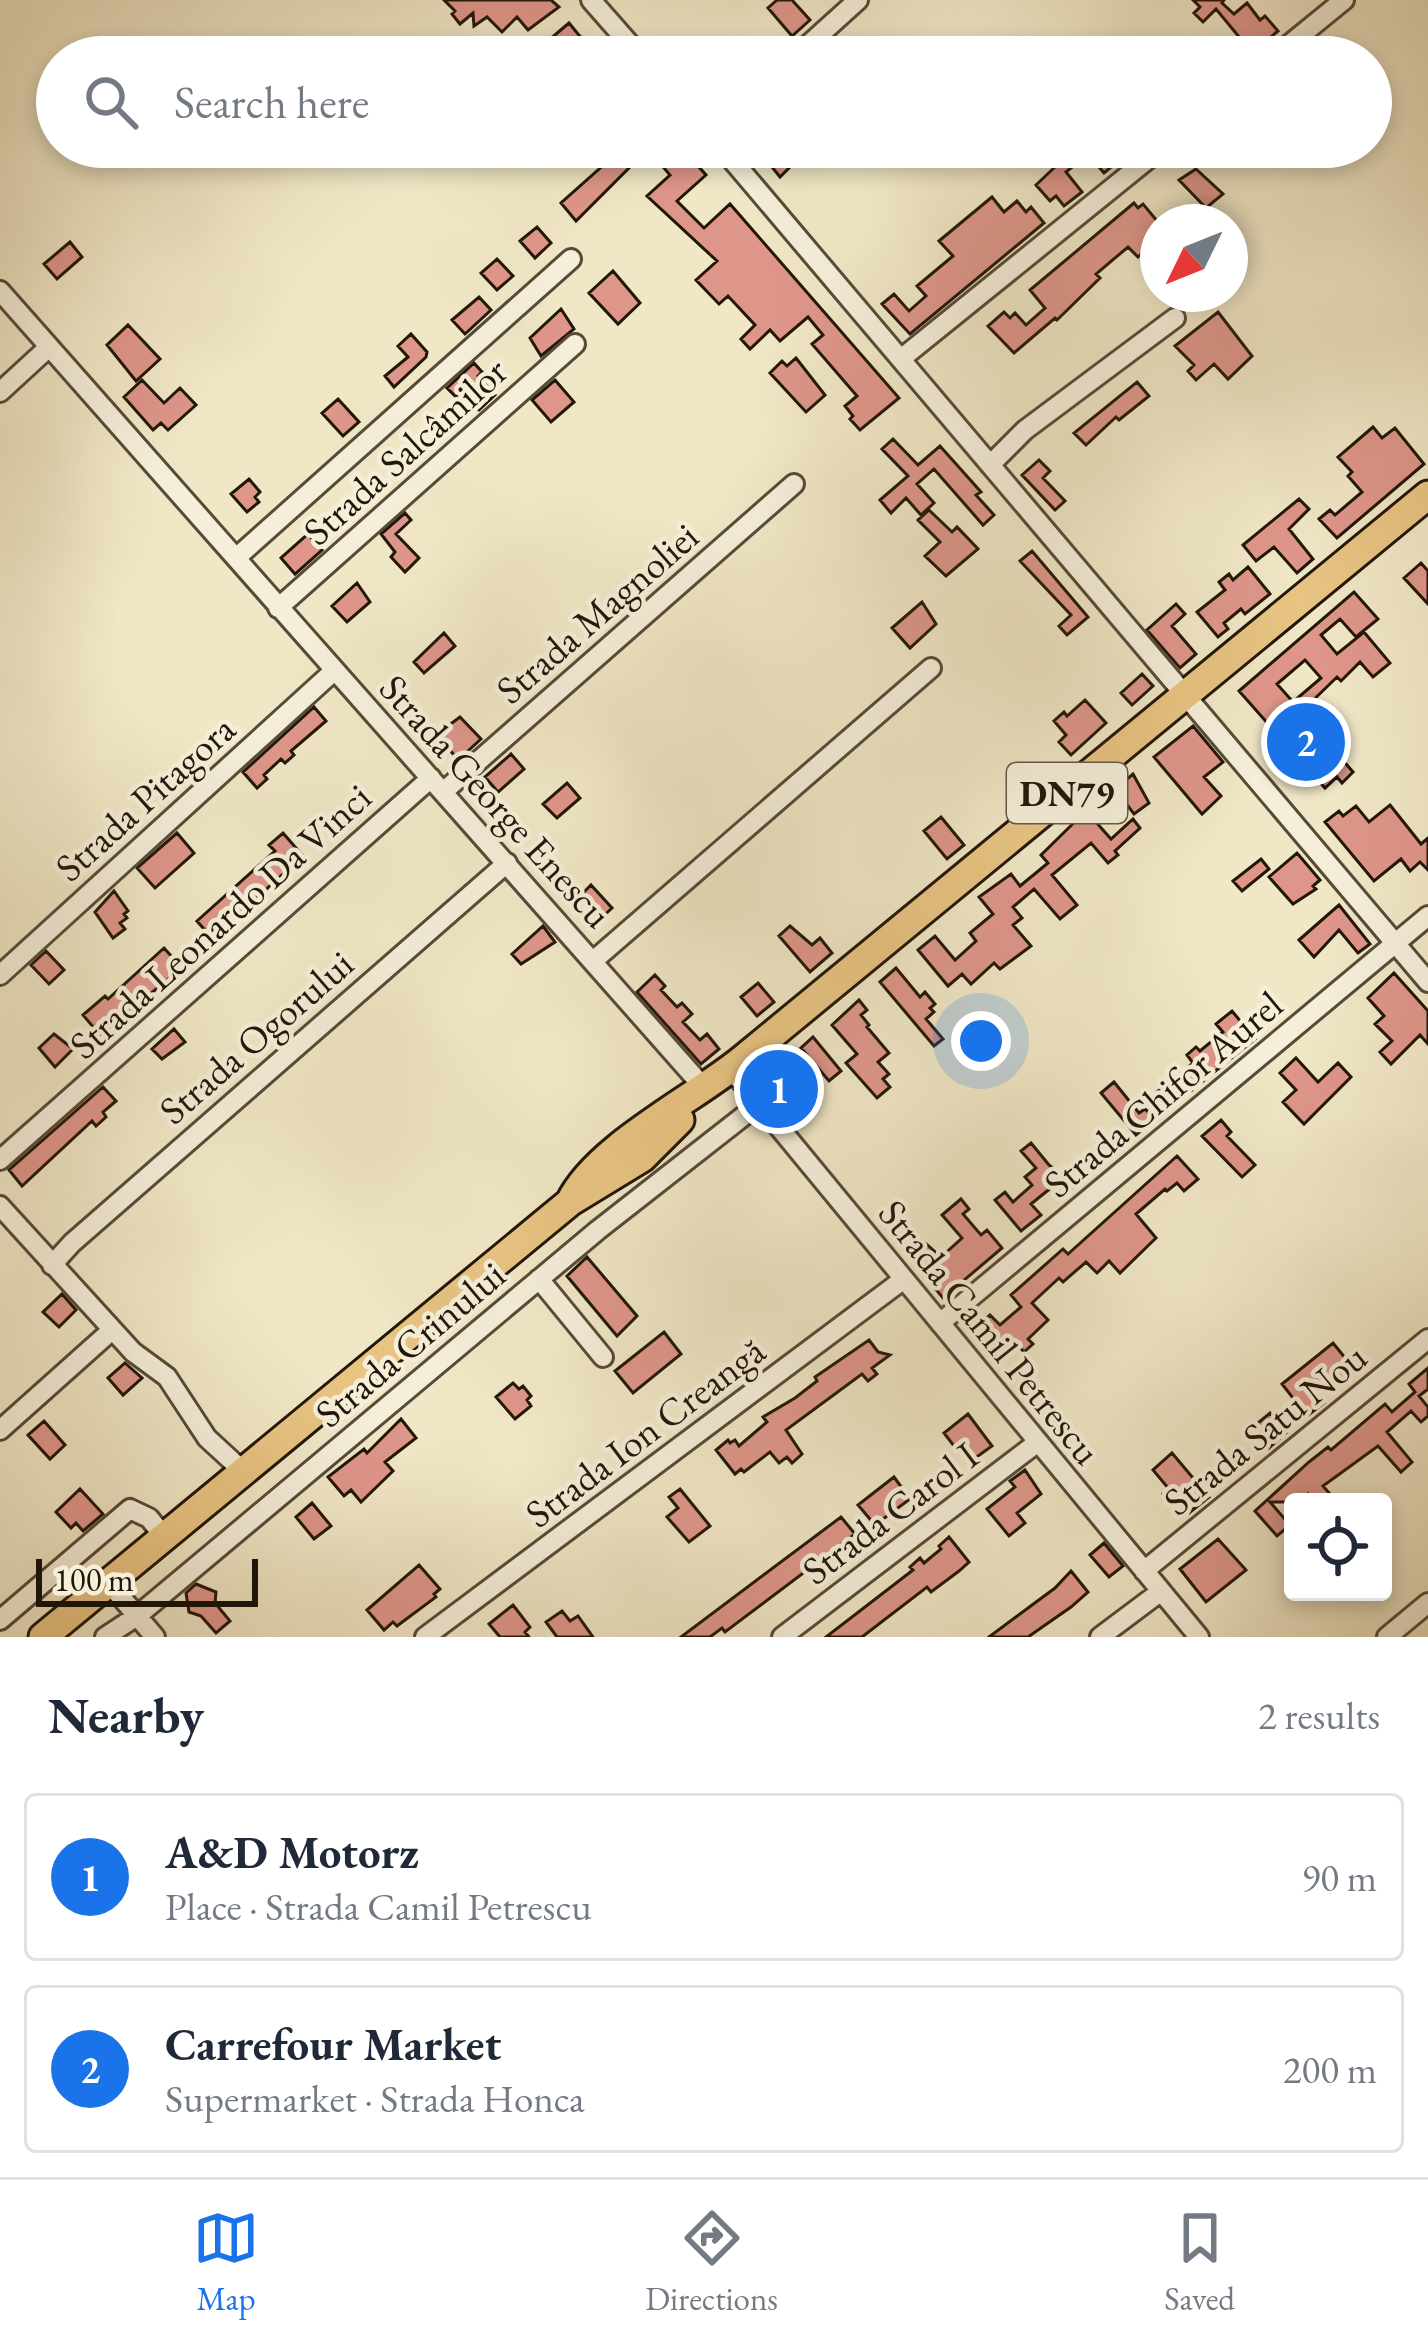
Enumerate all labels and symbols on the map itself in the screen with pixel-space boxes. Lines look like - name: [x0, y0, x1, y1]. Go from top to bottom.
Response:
- north arrow: [1140, 204, 1248, 312]
- street label: Strada Salcâmilor: [292, 346, 518, 556]
- street label: Strada Magnoliei: [485, 511, 709, 715]
- street label: Strada George Enescu: [368, 663, 624, 939]
- pin: 2: [1267, 697, 1345, 787]
- street label: Strada Pitagora: [44, 703, 246, 892]
- road number: DN79: [1007, 763, 1127, 823]
- street label: Strada Leonardo Da Vinci: [58, 772, 382, 1070]
- street label: Strada Ogorului: [148, 939, 364, 1135]
- street label: Strada Chifor Aurel: [1033, 979, 1293, 1209]
- your location: [951, 1011, 1011, 1071]
- pin: 1: [740, 1044, 818, 1134]
- street label: Strada Camil Petrescu: [867, 1189, 1113, 1475]
- street label: Strada Crinului: [304, 1250, 516, 1438]
- street label: Strada Ion Creangă: [515, 1325, 776, 1539]
- street label: Strada Satu Nou: [1153, 1331, 1377, 1527]
- street label: Strada Carol I: [792, 1430, 988, 1596]
- scale bar: [36, 1553, 258, 1606]

